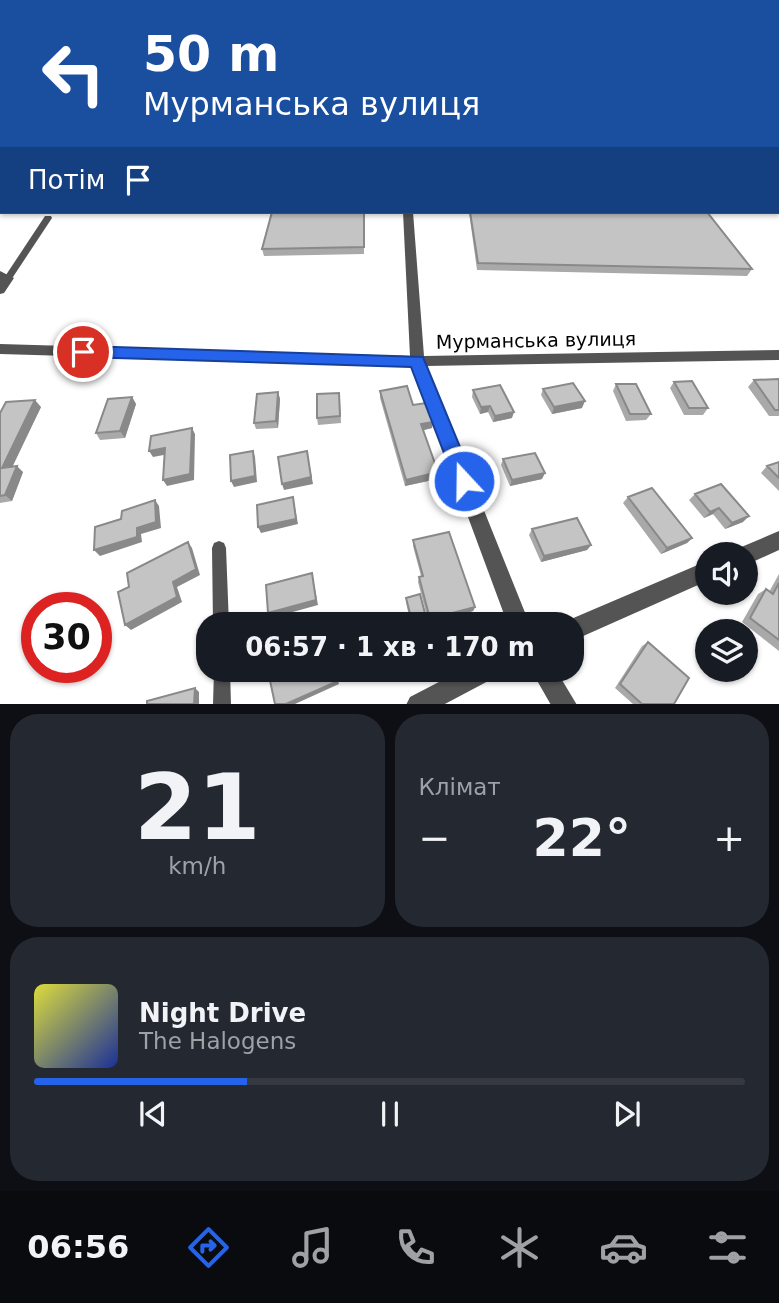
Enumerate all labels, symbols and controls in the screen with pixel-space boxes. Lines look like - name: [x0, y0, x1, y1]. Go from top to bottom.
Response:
- text: 50 m: [143, 26, 279, 83]
- icon: left: [28, 28, 119, 119]
- text: Мурманська вулиця: [143, 85, 480, 123]
- icon: arrive: [119, 161, 157, 199]
- text: Потім: [28, 165, 105, 195]
- pin: [53, 322, 113, 382]
- street label: Мурманська вулиця: [436, 327, 636, 353]
- icon: arrive: [64, 333, 102, 371]
- position arrow: [427, 444, 501, 518]
- map controls: [695, 542, 758, 682]
- button: sound: [695, 542, 758, 605]
- speed limit sign: 30: [21, 592, 112, 683]
- button: layers: [695, 619, 758, 682]
- text: 06:57 · 1 хв · 170 m: [245, 632, 535, 662]
- text: 21: [134, 755, 261, 860]
- text: Клімат: [419, 774, 501, 800]
- text: 22°: [533, 808, 631, 868]
- text: −: [419, 816, 450, 860]
- text: +: [713, 816, 745, 860]
- text: km/h: [168, 853, 226, 879]
- text: Night Drive: [139, 998, 306, 1028]
- text: The Halogens: [139, 1028, 296, 1054]
- icon: previous: [134, 1095, 172, 1133]
- icon: pause: [371, 1095, 409, 1133]
- icon: next: [608, 1095, 646, 1133]
- icon: directions: [184, 1223, 233, 1272]
- icon: music: [288, 1223, 337, 1272]
- icon: phone: [391, 1223, 440, 1272]
- icon: climate: [495, 1223, 544, 1272]
- icon: car: [599, 1223, 648, 1272]
- icon: filters: [703, 1223, 752, 1272]
- text: 06:56: [27, 1228, 129, 1266]

